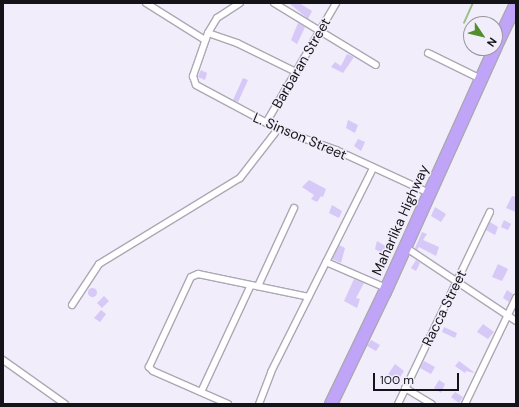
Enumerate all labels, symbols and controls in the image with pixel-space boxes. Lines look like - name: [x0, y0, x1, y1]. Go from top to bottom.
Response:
- street label: Barbaran Street: [268, 15, 334, 111]
- north arrow: [463, 16, 503, 56]
- text: N: [484, 35, 500, 50]
- street label: L. Sinson Street: [251, 109, 349, 163]
- street label: Maharlika Highway: [368, 162, 432, 278]
- street label: Racca Street: [418, 267, 470, 349]
- scale bar: [375, 365, 461, 391]
- text: 100 m: [380, 372, 414, 388]

